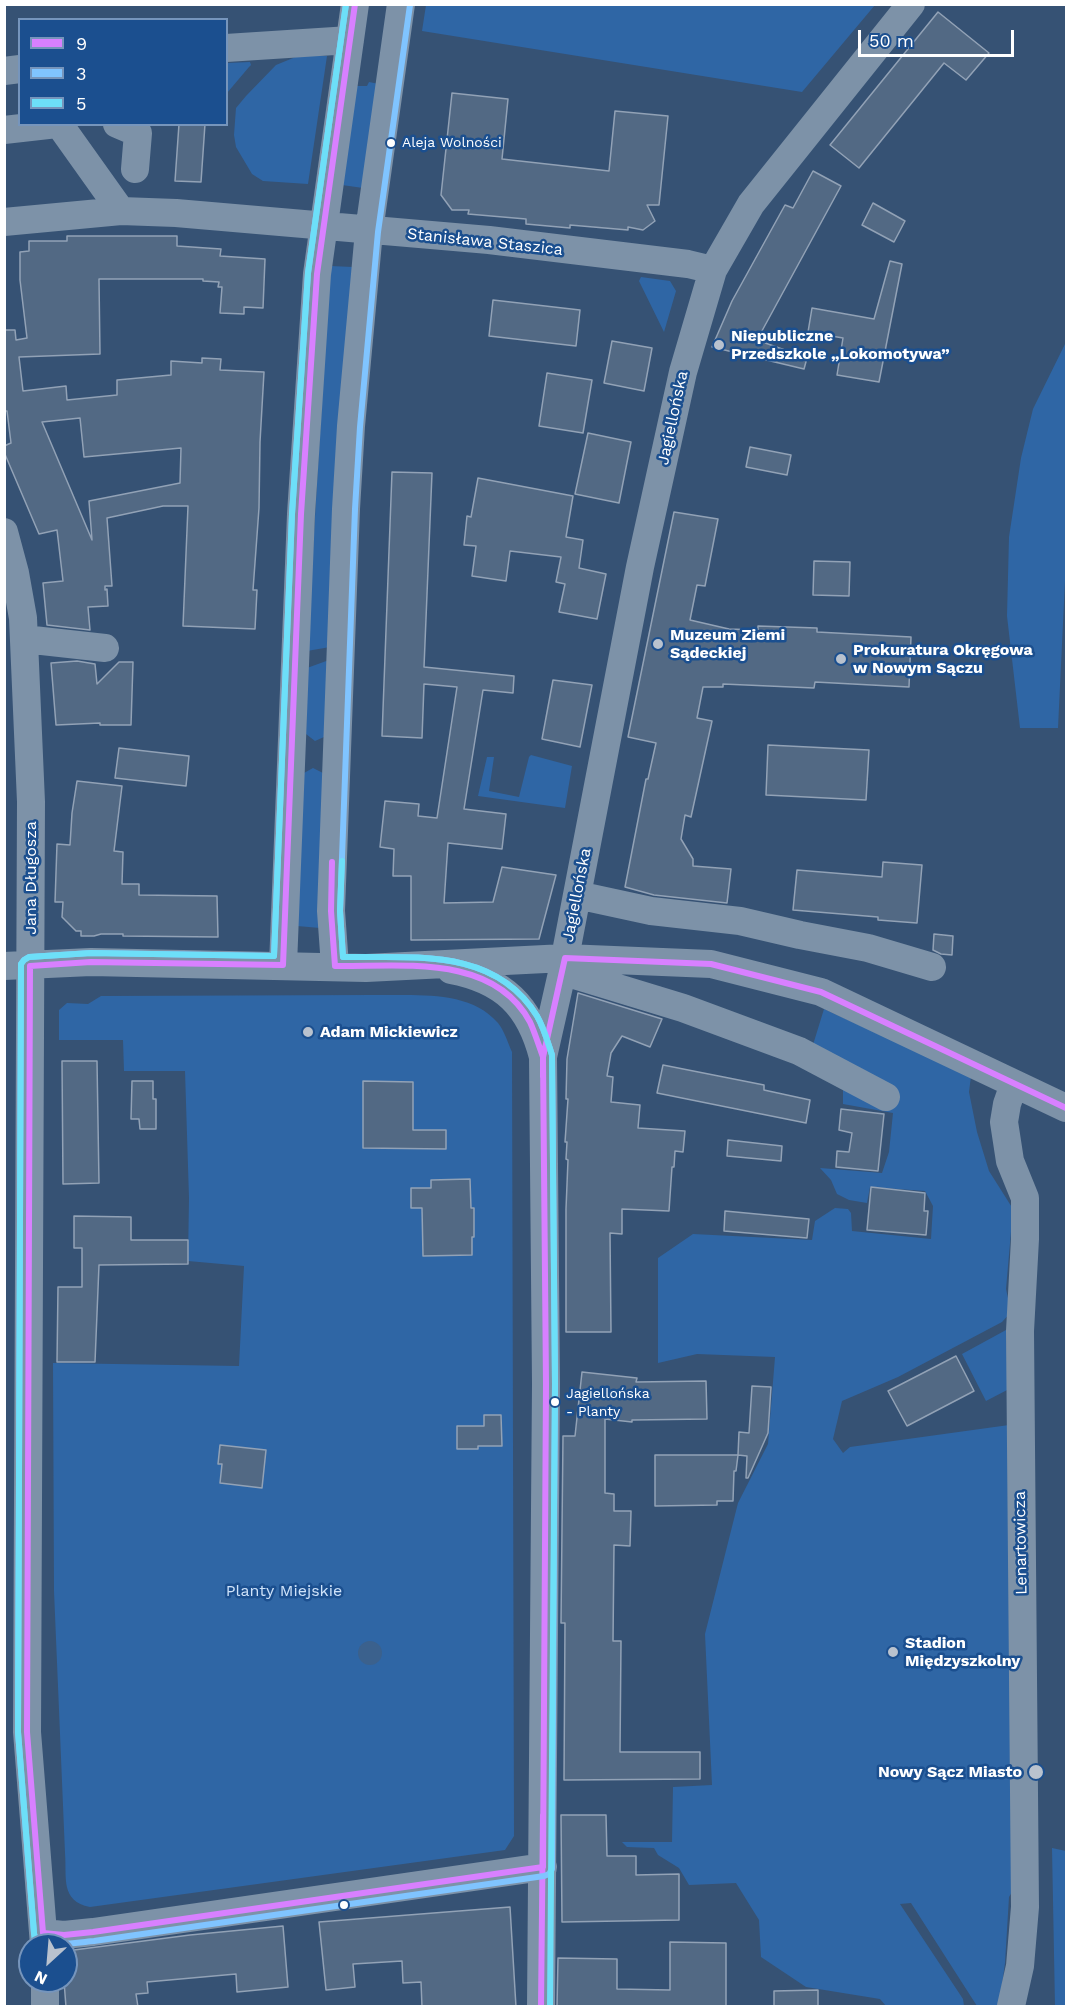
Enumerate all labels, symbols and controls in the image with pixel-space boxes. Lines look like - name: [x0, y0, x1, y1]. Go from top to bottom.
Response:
- legend: [18, 18, 228, 126]
- scale bar: [861, 18, 1017, 56]
- text: 50 m: [869, 30, 914, 51]
- text: 9: [76, 33, 87, 54]
- text: 3: [76, 63, 87, 84]
- text: 5: [76, 93, 86, 114]
- place label: Aleja Wolności: [402, 135, 502, 151]
- marker: Aleja Wolności: [385, 137, 397, 149]
- street label: Stanisława Staszica: [406, 224, 564, 260]
- place label: Niepubliczne Przedszkole „Lokomotywa”: [731, 326, 950, 364]
- marker: Niepubliczne Przedszkole „Lokomotywa”: [712, 338, 726, 352]
- street label: Jagiellońska: [654, 369, 692, 467]
- place label: Muzeum Ziemi Sądeckiej: [670, 625, 785, 663]
- marker: Muzeum Ziemi Sądeckiej: [651, 637, 665, 651]
- place label: Prokuratura Okręgowa w Nowym Sączu: [853, 640, 1033, 678]
- marker: Prokuratura Okręgowa w Nowym Sączu: [834, 652, 848, 666]
- street label: Jana Długosza: [21, 821, 41, 935]
- street label: Jagiellońska: [558, 846, 596, 944]
- place label: Adam Mickiewicz: [320, 1022, 458, 1042]
- marker: Adam Mickiewicz: [301, 1025, 315, 1039]
- place label: Jagiellońska - Planty: [566, 1386, 650, 1418]
- marker: Jagiellońska - Planty: [549, 1396, 561, 1408]
- street label: Lenartowicza: [1010, 1491, 1032, 1595]
- park label: Planty Miejskie: [226, 1581, 342, 1601]
- place label: Stadion Międzyszkolny: [905, 1633, 1020, 1671]
- marker: Stadion Międzyszkolny: [886, 1645, 900, 1659]
- place label: Nowy Sącz Miasto: [878, 1762, 1022, 1782]
- marker: Nowy Sącz Miasto: [1027, 1763, 1045, 1781]
- unlabelled marker: [338, 1899, 350, 1911]
- north arrow: [18, 1933, 78, 1993]
- text: N: [31, 1967, 50, 1989]

